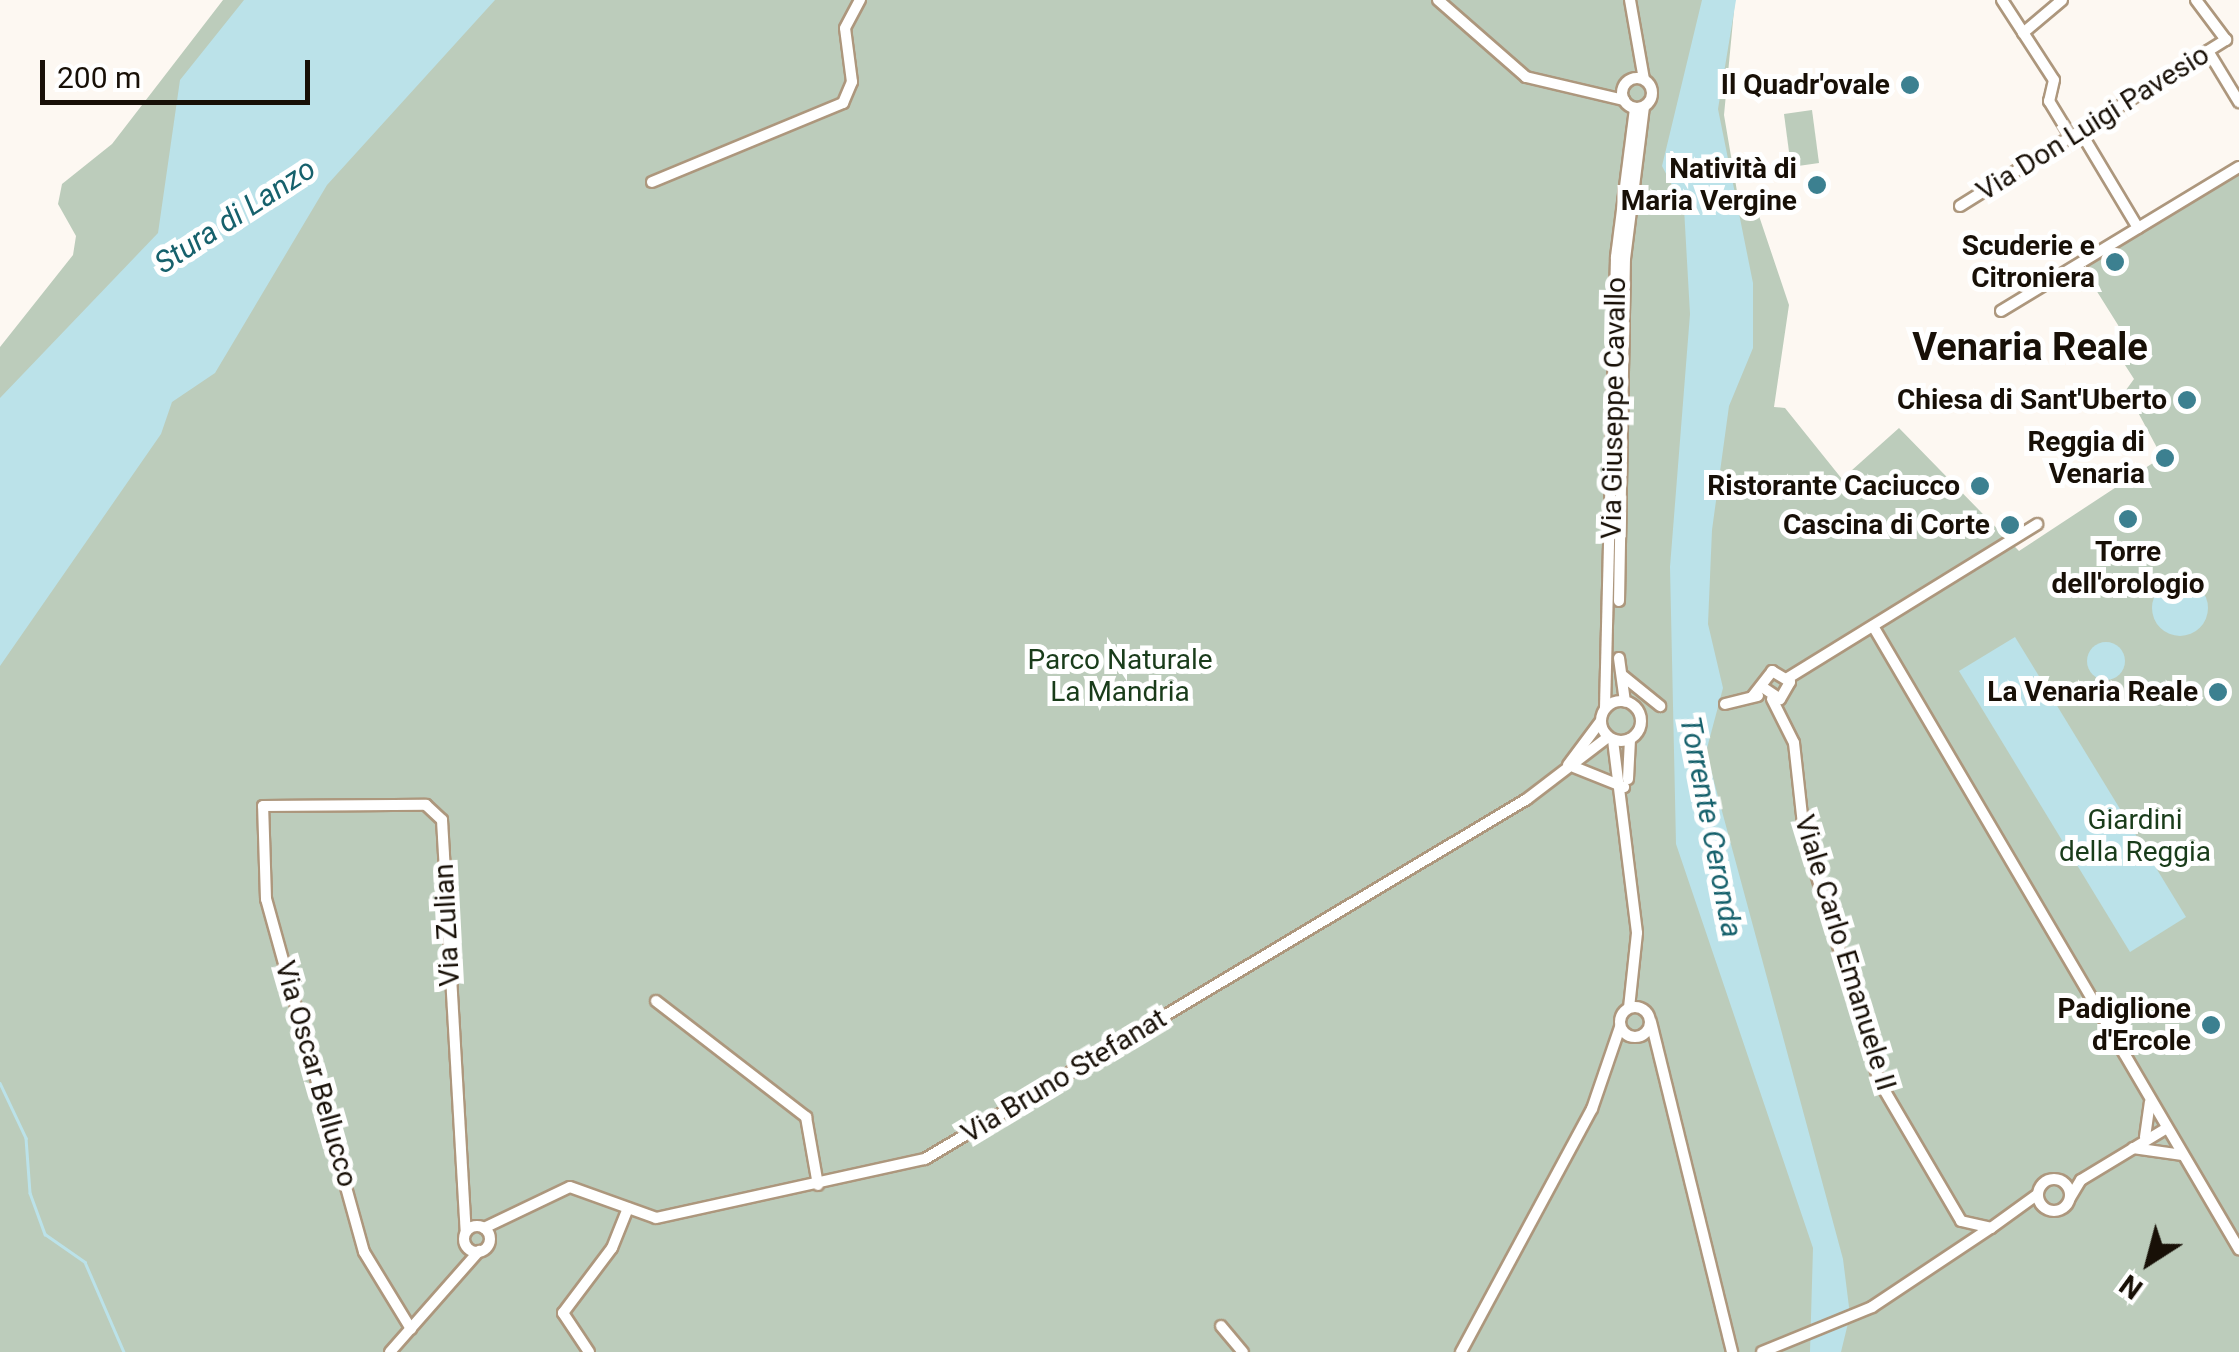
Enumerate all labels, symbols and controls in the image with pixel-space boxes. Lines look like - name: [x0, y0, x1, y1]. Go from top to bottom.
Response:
- street label: Via Don Luigi Pavesio: [1971, 38, 2215, 208]
- scale bar: [45, 40, 315, 102]
- text: 200 m: [57, 60, 141, 95]
- place label: Il Quadr'ovale: [1721, 68, 1890, 102]
- marker: Il Quadr'ovale: [1899, 74, 1921, 96]
- water label: Stura di Lanzo: [148, 151, 322, 281]
- place label: Natività di Maria Vergine: [1621, 152, 1797, 218]
- marker: Natività di Maria Vergine: [1806, 174, 1828, 196]
- place label: Scuderie e Citroniera: [1962, 229, 2095, 295]
- marker: Scuderie e Citroniera: [2104, 251, 2126, 273]
- street label: Via Giuseppe Cavallo: [1595, 277, 1633, 539]
- district label: Venaria Reale: [1912, 325, 2148, 371]
- place label: Chiesa di Sant'Uberto: [1897, 383, 2167, 417]
- marker: Chiesa di Sant'Uberto: [2176, 389, 2198, 411]
- place label: Reggia di Venaria: [2027, 425, 2145, 491]
- marker: Reggia di Venaria: [2154, 447, 2176, 469]
- place label: Ristorante Caciucco: [1707, 469, 1960, 503]
- marker: Ristorante Caciucco: [1969, 475, 1991, 497]
- place label: Cascina di Corte: [1783, 508, 1990, 542]
- marker: Torre dell'orologio: [2117, 508, 2139, 530]
- marker: Cascina di Corte: [1999, 514, 2021, 536]
- place label: Torre dell'orologio: [2052, 535, 2204, 601]
- park label: Parco Naturale La Mandria: [1027, 643, 1213, 709]
- place label: La Venaria Reale: [1987, 675, 2198, 709]
- marker: La Venaria Reale: [2207, 681, 2229, 703]
- water label: Torrente Ceronda: [1672, 713, 1750, 941]
- park label: Giardini della Reggia: [2059, 803, 2211, 869]
- street label: Viale Carlo Emanuele II: [1787, 811, 1903, 1095]
- street label: Via Zulian: [427, 863, 467, 987]
- street label: Via Oscar Bellucco: [268, 957, 364, 1191]
- place label: Padiglione d'Ercole: [2058, 992, 2191, 1058]
- street label: Via Bruno Stefanat: [955, 1002, 1173, 1150]
- marker: Padiglione d'Ercole: [2200, 1014, 2222, 1036]
- north arrow: [2099, 1212, 2199, 1312]
- text: N: [2113, 1268, 2149, 1306]

